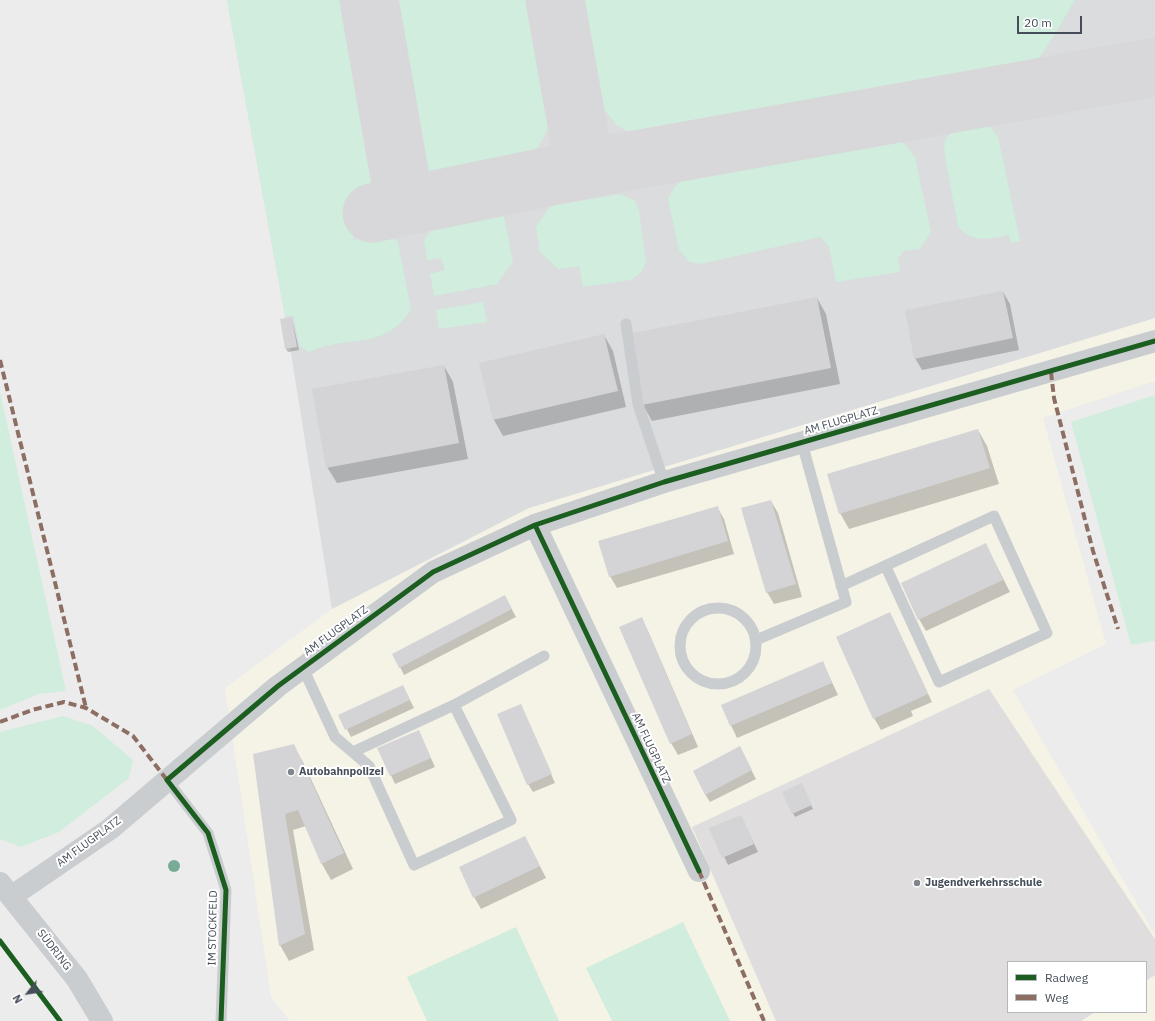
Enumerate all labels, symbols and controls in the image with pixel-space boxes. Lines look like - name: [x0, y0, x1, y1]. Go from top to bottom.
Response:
- scale bar: [1019, 8, 1084, 34]
- text: 20 m: [1024, 15, 1052, 30]
- street label: AM FLUGPLATZ: [802, 404, 880, 438]
- street label: AM FLUGPLATZ: [301, 603, 371, 659]
- street label: AM FLUGPLATZ: [629, 711, 673, 785]
- place label: Autobahnpolizei: [299, 765, 384, 779]
- marker: Autobahnpolizei: [286, 767, 296, 777]
- street label: AM FLUGPLATZ: [54, 814, 124, 870]
- place label: Jugendverkehrsschule: [925, 876, 1042, 890]
- marker: Jugendverkehrsschule: [912, 878, 922, 888]
- street label: IM STOCKFELD: [206, 890, 220, 966]
- street label: SÜDRING: [34, 927, 74, 973]
- legend: [1007, 961, 1147, 1013]
- text: Radweg: [1045, 970, 1088, 985]
- north arrow: [8, 973, 48, 1013]
- text: Weg: [1045, 990, 1068, 1005]
- text: N: [10, 992, 26, 1006]

